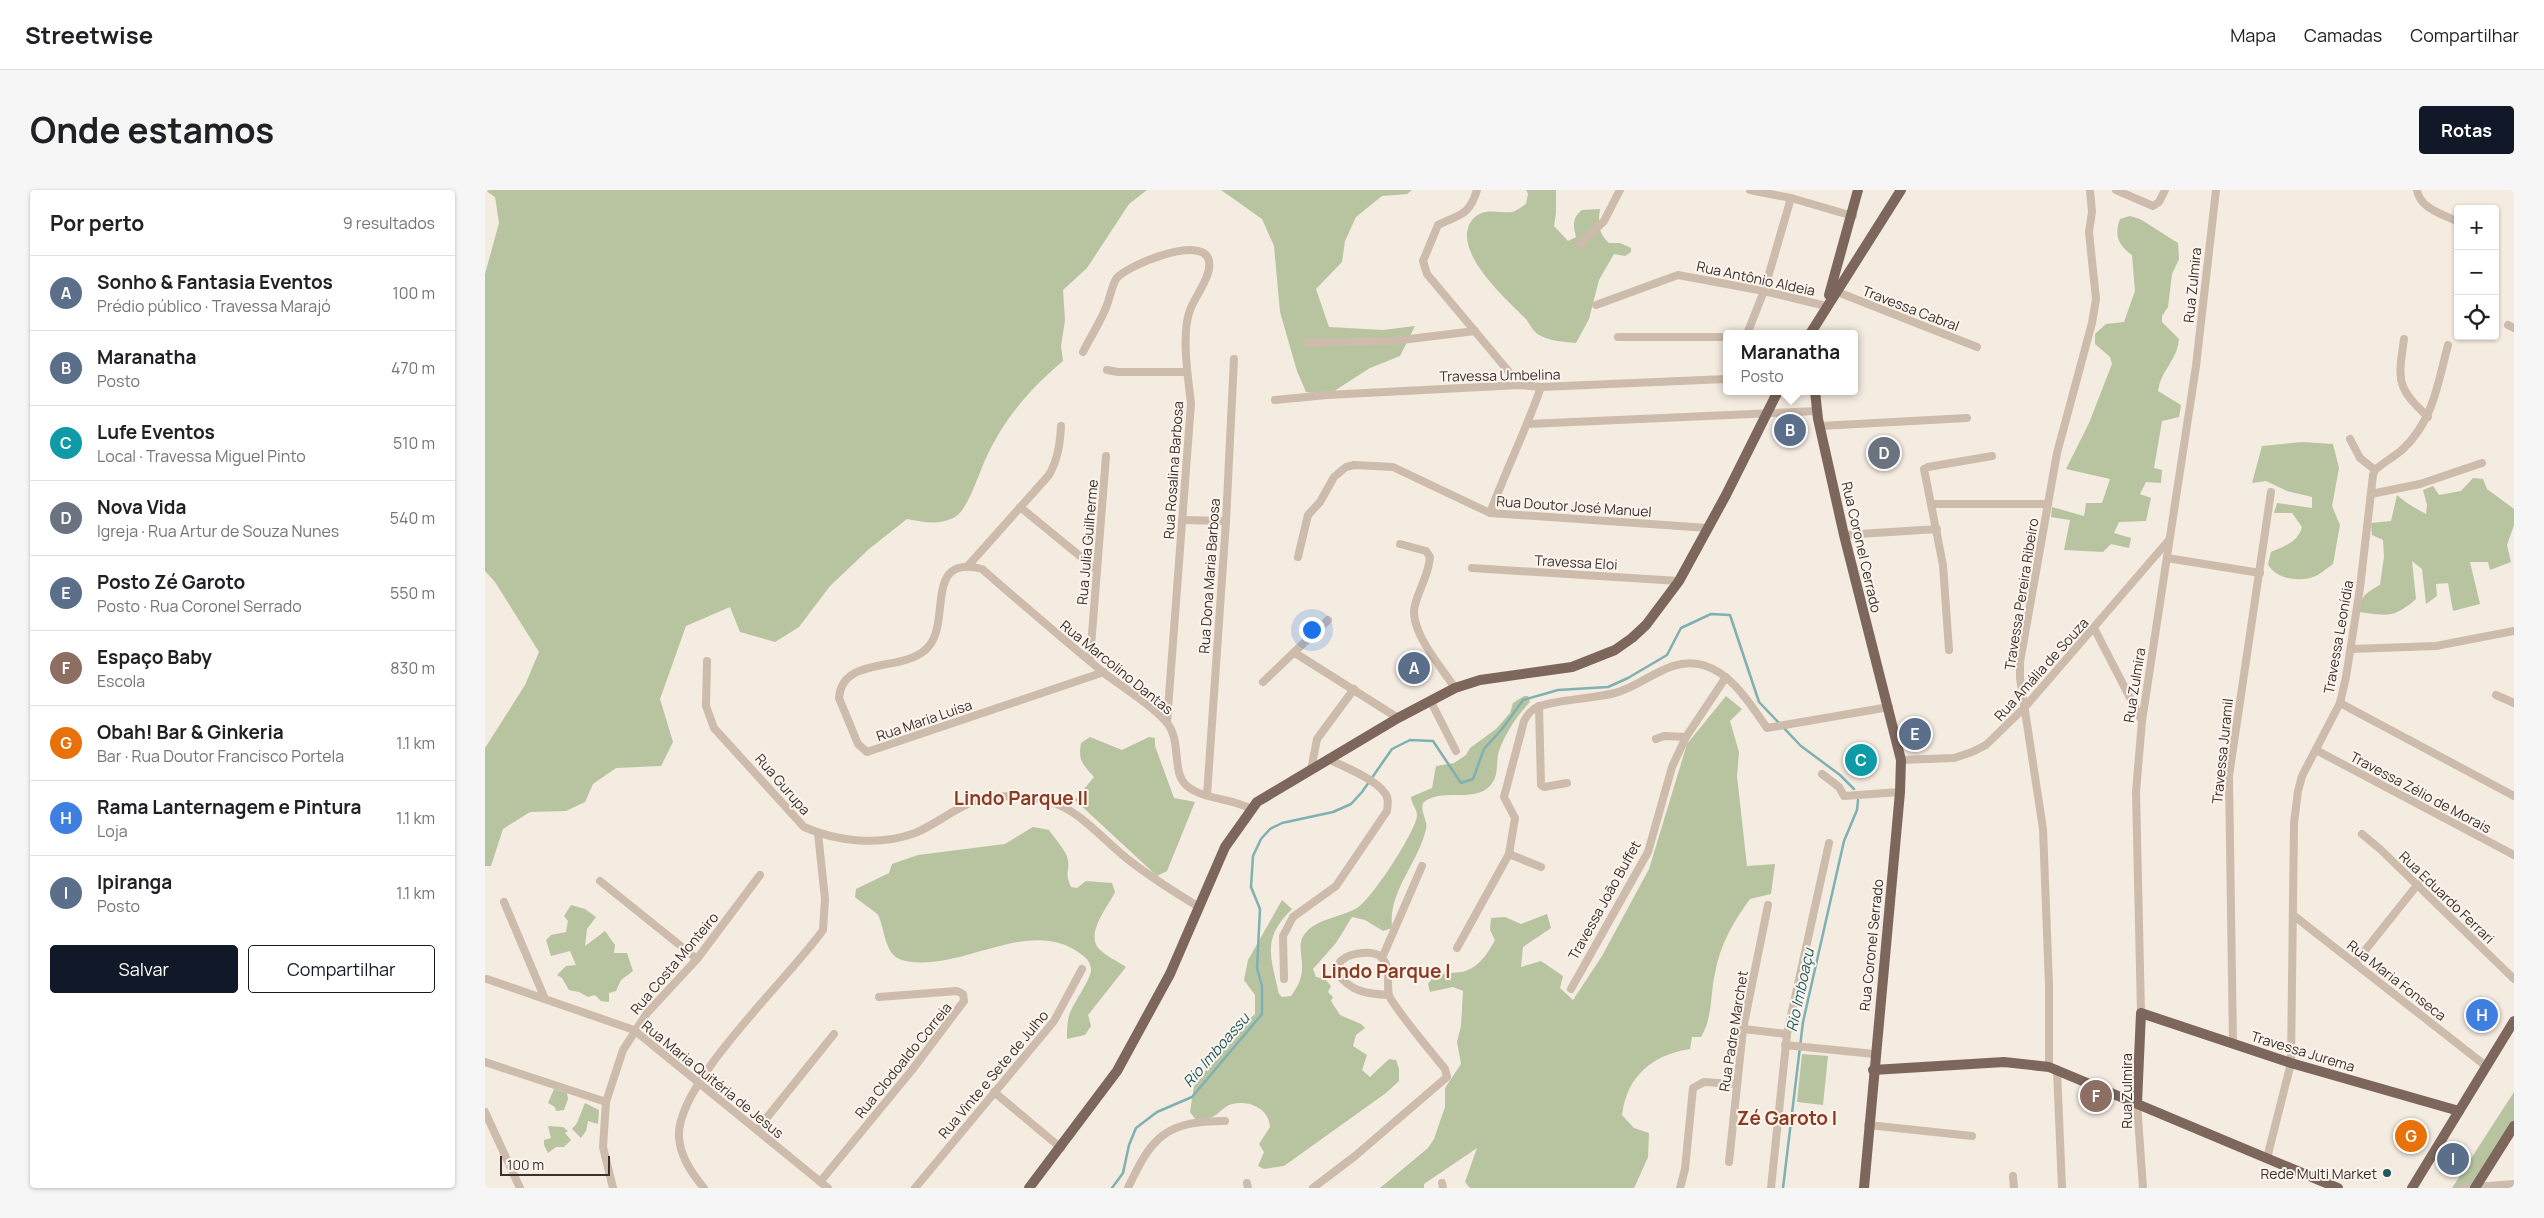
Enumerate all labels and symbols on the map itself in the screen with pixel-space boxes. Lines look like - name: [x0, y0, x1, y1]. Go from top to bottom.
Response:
- street label: Rua Zulmira: [2179, 246, 2205, 324]
- street label: Rua Antônio Aldeia: [1695, 256, 1817, 300]
- street label: Travessa Cabral: [1860, 281, 1962, 335]
- street label: Travessa Umbelina: [1439, 364, 1561, 386]
- street label: Rua Rosalina Barbosa: [1159, 400, 1187, 540]
- pin: B: [1774, 411, 1806, 449]
- pin: D: [1868, 434, 1900, 472]
- street label: Rua Julia Guilherme: [1072, 478, 1102, 606]
- street label: Rua Coronel Cerrado: [1838, 480, 1886, 614]
- street label: Rua Doutor José Manuel: [1496, 491, 1652, 521]
- street label: Rua Dona Maria Barbosa: [1194, 498, 1224, 654]
- street label: Travessa Pereira Ribeiro: [2000, 517, 2042, 671]
- street label: Travessa Eloi: [1534, 550, 1618, 574]
- street label: Travessa Leonídia: [2319, 579, 2357, 695]
- street label: Rua Amália de Souza: [1990, 613, 2092, 725]
- street label: Rua Marcolino Dantas: [1057, 616, 1177, 718]
- your location: [1299, 617, 1325, 643]
- street label: Rua Zulmira: [2119, 646, 2149, 724]
- pin: A: [1398, 649, 1430, 687]
- street label: Rua Maria Luísa: [874, 695, 974, 745]
- street label: Travessa Juramil: [2207, 697, 2237, 805]
- pin: E: [1899, 715, 1931, 753]
- pin: C: [1845, 741, 1877, 779]
- street label: Travessa Zélio de Morais: [2347, 747, 2495, 837]
- street label: Rua Gurupa: [751, 749, 815, 819]
- district label: Lindo Parque II: [954, 785, 1088, 811]
- street label: Travessa João Buffet: [1563, 837, 1645, 963]
- street label: Rua Eduardo Ferrari: [2395, 847, 2499, 947]
- street label: Rua Coronel Serrado: [1855, 878, 1887, 1012]
- street label: Rua Costa Monteiro: [626, 908, 722, 1018]
- street label: Rua Maria Fonseca: [2344, 935, 2450, 1025]
- water label: Rio Imboaçu: [1781, 946, 1819, 1033]
- district label: Lindo Parque I: [1321, 958, 1451, 984]
- street label: Rua Padre Marchet: [1714, 969, 1752, 1093]
- pin: H: [2466, 996, 2498, 1034]
- street label: Rua Clodoaldo Correia: [850, 998, 956, 1122]
- street label: Rua Vinte e Sete de Julho: [934, 1006, 1052, 1142]
- water label: Rio Imboassu: [1178, 1008, 1255, 1092]
- street label: Rua Maria Quitéria de Jesus: [638, 1016, 788, 1142]
- street label: Travessa Jurema: [2249, 1026, 2357, 1076]
- street label: Rua Zulmira: [2117, 1053, 2136, 1129]
- pin: F: [2080, 1077, 2112, 1115]
- district label: Zé Garoto I: [1737, 1105, 1837, 1131]
- pin: G: [2395, 1117, 2427, 1155]
- pin: I: [2437, 1140, 2469, 1178]
- scale bar: [500, 1153, 610, 1176]
- place label: Rede Multi Market: [2260, 1164, 2377, 1183]
- marker: Rede Multi Market: [2381, 1167, 2393, 1179]

